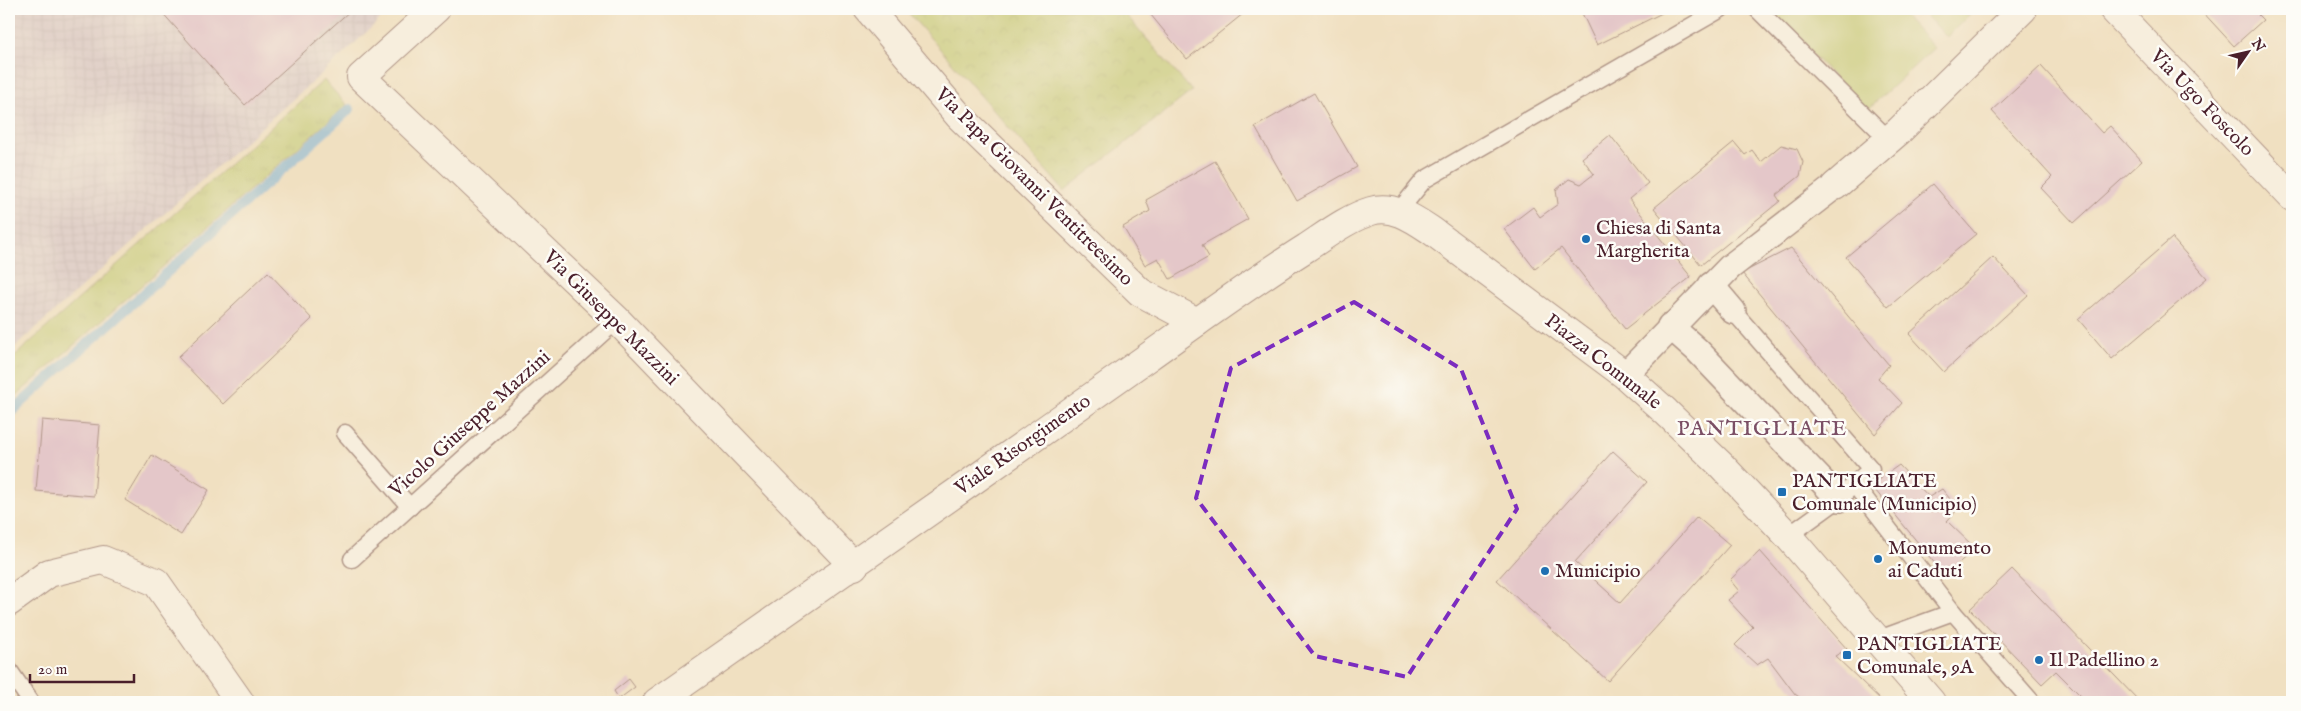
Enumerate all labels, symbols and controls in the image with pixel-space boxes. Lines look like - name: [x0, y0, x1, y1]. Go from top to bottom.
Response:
- north arrow: [2224, 28, 2274, 78]
- text: N: [2247, 34, 2269, 55]
- street label: Via Ugo Foscolo: [2144, 43, 2260, 162]
- street label: Via Papa Giovanni Ventitreesimo: [929, 82, 1139, 292]
- place label: Chiesa di Santa Margherita: [1596, 216, 1721, 264]
- marker: Chiesa di Santa Margherita: [1580, 233, 1592, 245]
- street label: Via Giuseppe Mazzini: [537, 244, 684, 391]
- street label: Piazza Comunale: [1539, 309, 1667, 415]
- street label: Vicolo Giuseppe Mazzini: [383, 345, 556, 504]
- street label: Viale Risorgimento: [949, 389, 1096, 502]
- district label: PANTIGLIATE: [1677, 415, 1847, 443]
- place label: PANTIGLIATE Comunale (Municipio): [1792, 469, 1977, 517]
- marker: PANTIGLIATE Comunale (Municipio): [1776, 486, 1788, 498]
- place label: Monumento ai Caduti: [1888, 536, 1991, 584]
- marker: Monumento ai Caduti: [1872, 553, 1884, 565]
- place label: Municipio: [1555, 559, 1641, 584]
- marker: Municipio: [1539, 565, 1551, 577]
- place label: PANTIGLIATE Comunale, 9A: [1857, 632, 2002, 680]
- place label: Il Padellino 2: [2049, 648, 2159, 673]
- marker: PANTIGLIATE Comunale, 9A: [1841, 649, 1853, 661]
- scale bar: [30, 651, 134, 683]
- marker: Il Padellino 2: [2033, 654, 2045, 666]
- text: 20 m: [38, 660, 68, 679]

